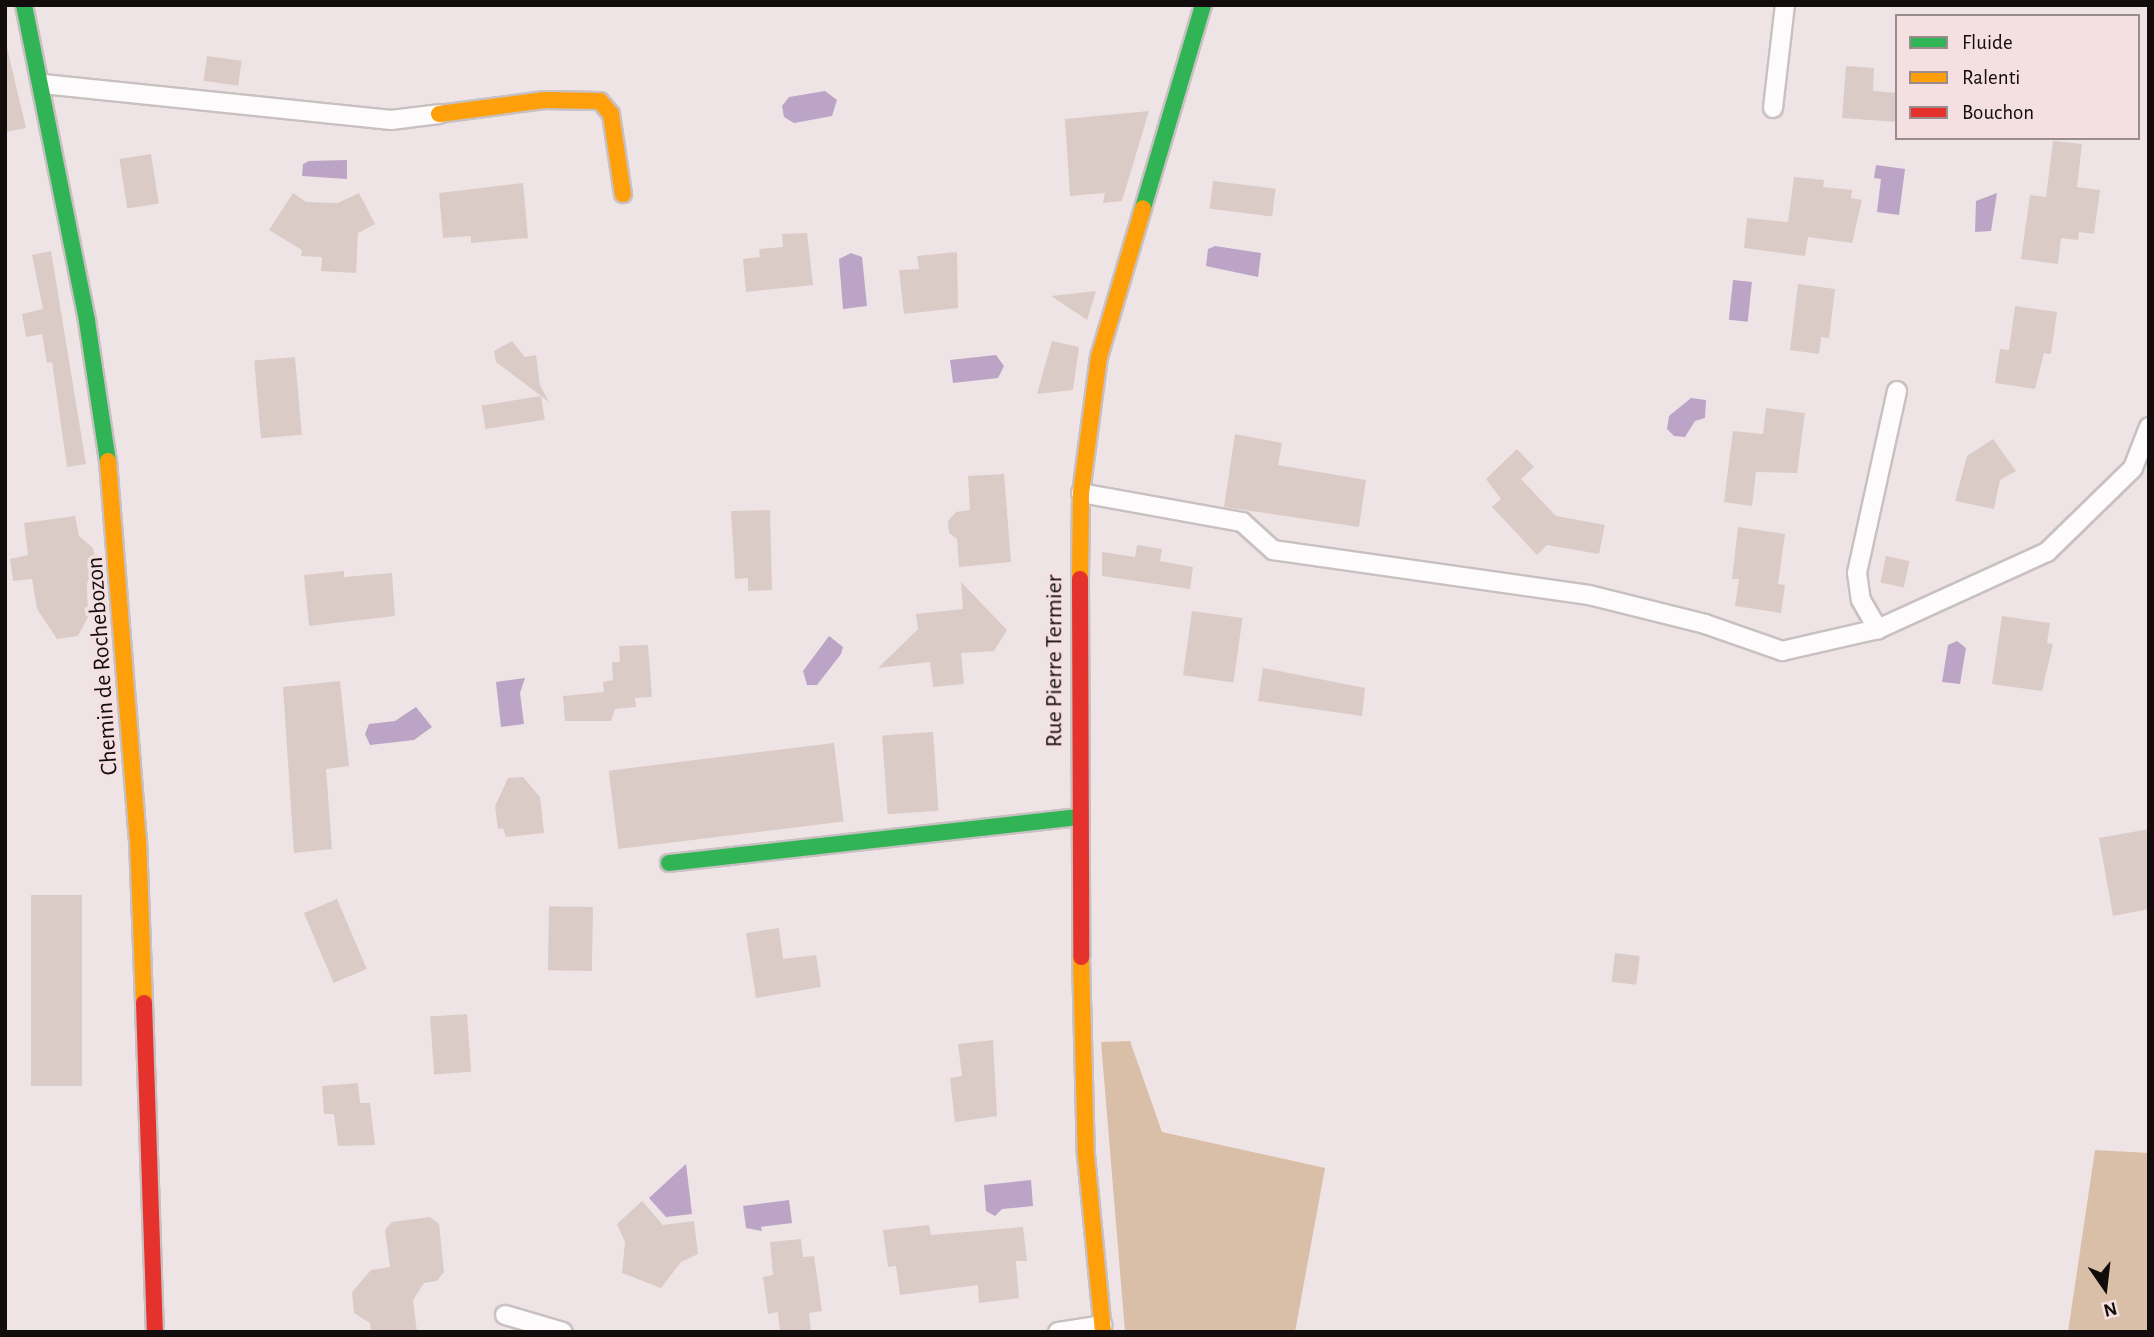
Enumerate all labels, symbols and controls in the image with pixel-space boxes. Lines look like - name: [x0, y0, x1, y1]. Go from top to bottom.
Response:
- legend: [1895, 14, 2140, 140]
- text: Fluide: [1962, 32, 2013, 53]
- text: Ralenti: [1962, 67, 2020, 88]
- text: Bouchon: [1962, 102, 2034, 123]
- street label: Chemin de Rochebozon: [81, 556, 125, 776]
- street label: Rue Pierre Termier: [1041, 575, 1069, 747]
- north arrow: [2070, 1253, 2140, 1323]
- text: N: [2101, 1298, 2119, 1320]

